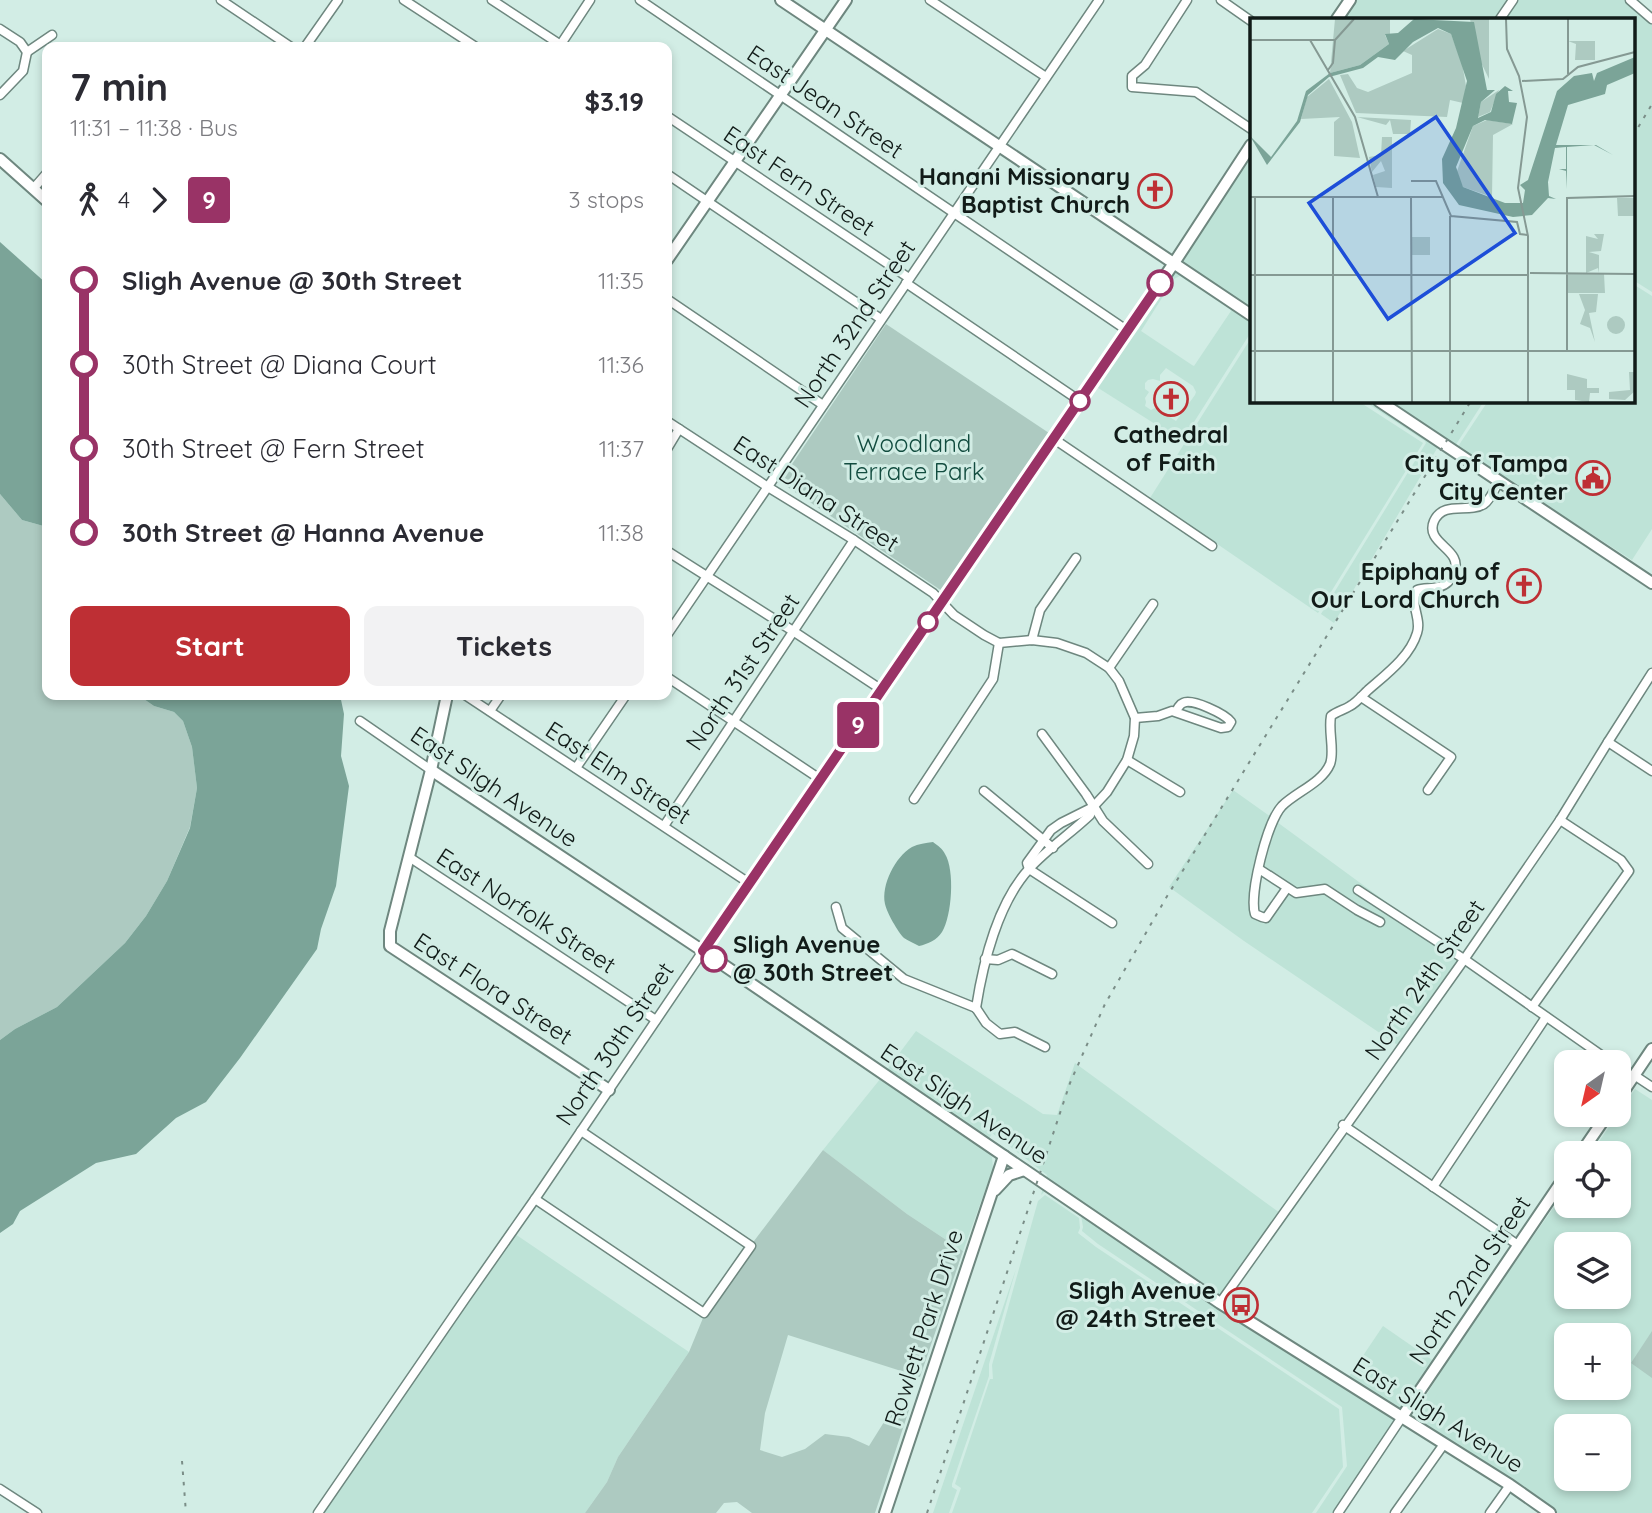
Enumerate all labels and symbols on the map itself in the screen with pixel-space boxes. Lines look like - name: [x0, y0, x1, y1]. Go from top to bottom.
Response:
- inset map: [1250, 18, 1634, 402]
- street label: East Jean Street: [742, 38, 909, 165]
- street label: East Fern Street: [718, 118, 881, 242]
- place label: Hanani Missionary Baptist Church: [919, 161, 1130, 219]
- church icon: Hanani Missionary Baptist Church: [1136, 172, 1174, 210]
- street label: North 32nd Street: [787, 234, 921, 413]
- unlabelled marker: [1147, 270, 1173, 296]
- church icon: Cathedral of Faith: [1152, 380, 1190, 418]
- unlabelled marker: [1070, 391, 1090, 411]
- place label: Cathedral of Faith: [1114, 419, 1228, 477]
- street label: East Diana Street: [728, 428, 905, 558]
- park label: Woodland Terrace Park: [843, 428, 985, 486]
- place label: City of Tampa City Center: [1405, 448, 1568, 506]
- public building icon: City of Tampa City Center: [1574, 459, 1612, 497]
- place label: Epiphany of Our Lord Church: [1311, 556, 1500, 614]
- church icon: Epiphany of Our Lord Church: [1505, 567, 1543, 605]
- street label: North 31st Street: [679, 587, 806, 755]
- unlabelled marker: [918, 612, 938, 632]
- line badge: 9: [835, 702, 881, 748]
- street label: East Elm Street: [540, 714, 697, 830]
- street label: East Sligh Avenue: [405, 719, 584, 853]
- street label: East Norfolk Street: [431, 841, 622, 979]
- street label: North 24th Street: [1358, 893, 1491, 1065]
- street label: East Flora Street: [409, 926, 579, 1051]
- place label: Sligh Avenue @ 30th Street: [733, 929, 893, 987]
- marker: Sligh Avenue @ 30th Street: [701, 946, 727, 972]
- street label: North 30th Street: [549, 956, 680, 1131]
- street label: East Sligh Avenue: [875, 1036, 1054, 1170]
- north arrow: [1554, 1050, 1631, 1127]
- street label: North 22nd Street: [1402, 1190, 1537, 1369]
- street label: Rowlett Park Drive: [877, 1225, 969, 1430]
- place label: Sligh Avenue @ 24th Street: [1056, 1275, 1216, 1333]
- bus stop icon: Sligh Avenue @ 24th Street: [1222, 1286, 1260, 1324]
- street label: East Sligh Avenue: [1348, 1350, 1529, 1479]

